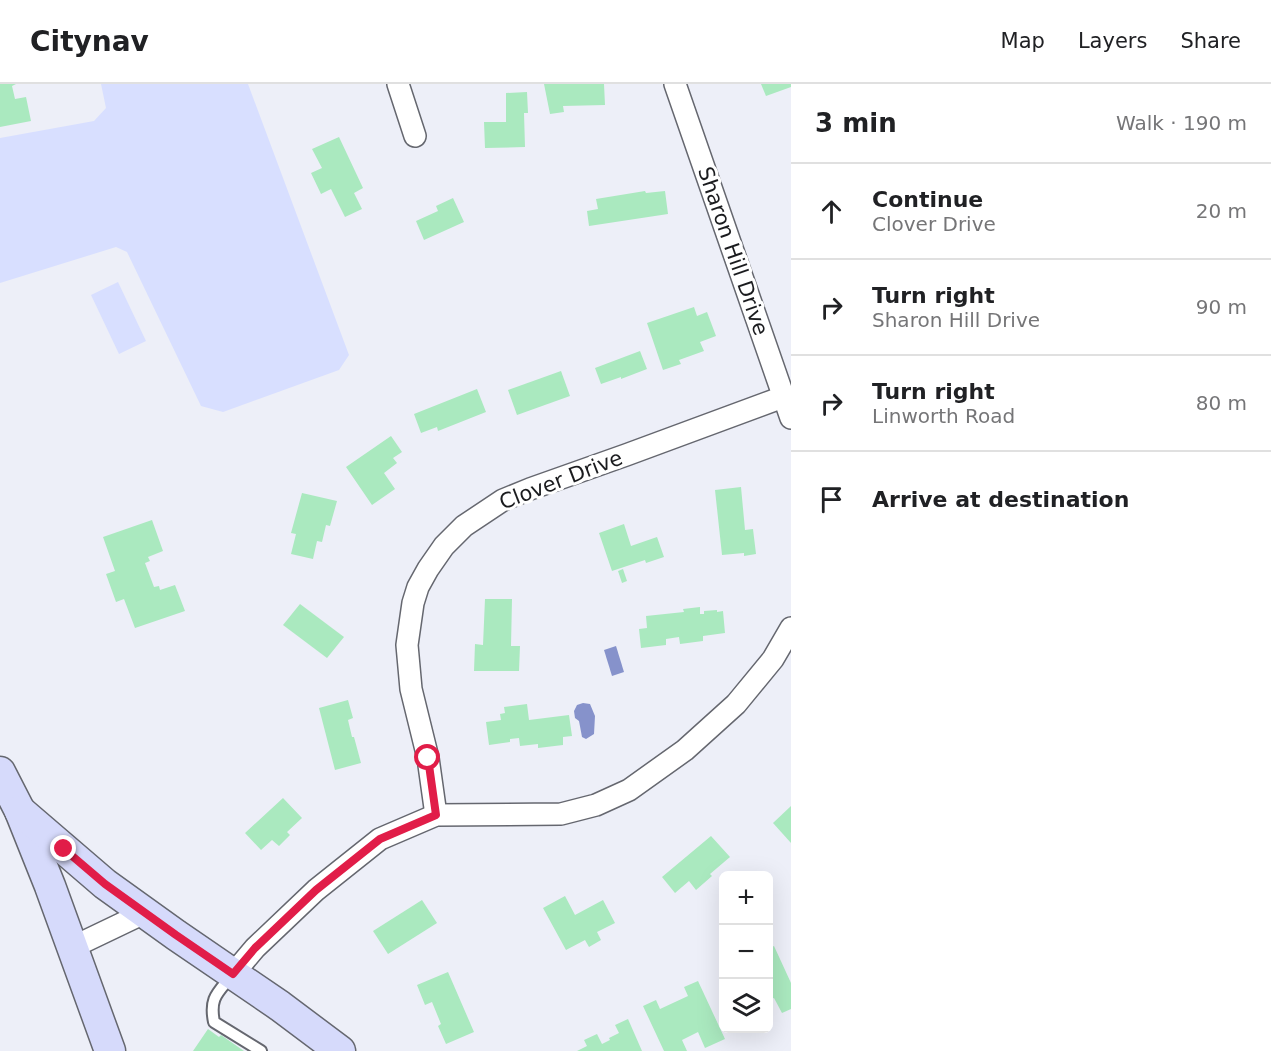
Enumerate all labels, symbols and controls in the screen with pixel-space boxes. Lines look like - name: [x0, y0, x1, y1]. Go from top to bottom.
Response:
- text: Citynav: [30, 25, 149, 58]
- text: Map: [1001, 29, 1045, 53]
- text: Layers: [1078, 29, 1147, 53]
- text: Share: [1180, 29, 1241, 53]
- text: 3 min: [815, 108, 897, 138]
- text: Walk · 190 m: [1116, 111, 1247, 135]
- street label: Sharon Hill Drive: [693, 164, 773, 338]
- text: Continue: [872, 187, 983, 212]
- icon: ahead: [815, 195, 848, 228]
- text: 20 m: [1196, 199, 1247, 223]
- text: Clover Drive: [872, 212, 996, 236]
- text: Turn right: [872, 283, 995, 308]
- icon: right: [815, 291, 848, 324]
- text: 90 m: [1196, 295, 1247, 319]
- text: Sharon Hill Drive: [872, 308, 1040, 332]
- text: Turn right: [872, 379, 995, 404]
- icon: right: [815, 387, 848, 420]
- text: 80 m: [1196, 391, 1247, 415]
- text: Linworth Road: [872, 404, 1015, 428]
- street label: Clover Drive: [496, 446, 626, 514]
- icon: arrive: [815, 483, 848, 516]
- text: Arrive at destination: [872, 487, 1129, 512]
- route start: [414, 744, 440, 770]
- route end: [50, 835, 76, 861]
- map controls: [719, 871, 773, 1033]
- button: +: [719, 871, 773, 925]
- button: −: [719, 925, 773, 979]
- button: layers: [719, 979, 773, 1033]

